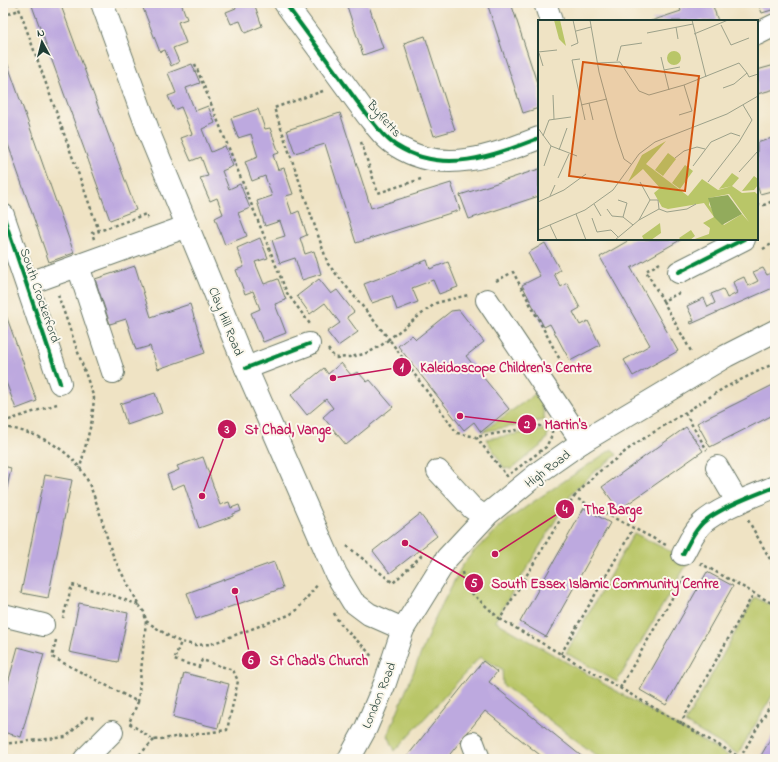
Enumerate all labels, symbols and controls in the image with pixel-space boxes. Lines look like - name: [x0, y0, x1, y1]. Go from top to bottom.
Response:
- inset map: [538, 20, 758, 240]
- north arrow: [22, 22, 62, 62]
- text: N: [36, 25, 46, 41]
- street label: Byfletts: [361, 96, 406, 143]
- street label: South Crockerford: [14, 246, 65, 346]
- street label: Clay Hill Road: [202, 284, 248, 360]
- callout: Kaleidoscope Children's Centre: [392, 354, 599, 380]
- text: Kaleidoscope Children's Centre: [420, 358, 592, 379]
- text: 1: [400, 359, 404, 377]
- callout: Martin's: [517, 411, 596, 437]
- text: Martin's: [544, 415, 588, 436]
- callout: St Chad, Vange: [217, 416, 339, 442]
- text: 2: [523, 416, 530, 434]
- text: St Chad, Vange: [245, 420, 332, 443]
- text: 3: [224, 421, 230, 439]
- street label: High Road: [521, 445, 576, 494]
- callout: The Barge: [555, 496, 650, 522]
- text: The Barge: [584, 500, 643, 523]
- text: 4: [562, 501, 568, 519]
- callout: South Essex Islamic Community Centre: [464, 570, 727, 596]
- text: South Essex Islamic Community Centre: [491, 574, 719, 597]
- text: 5: [471, 575, 478, 593]
- callout: St Chad's Church: [241, 647, 376, 673]
- text: St Chad's Church: [270, 651, 369, 672]
- text: 6: [247, 652, 254, 670]
- street label: London Road: [357, 659, 402, 732]

